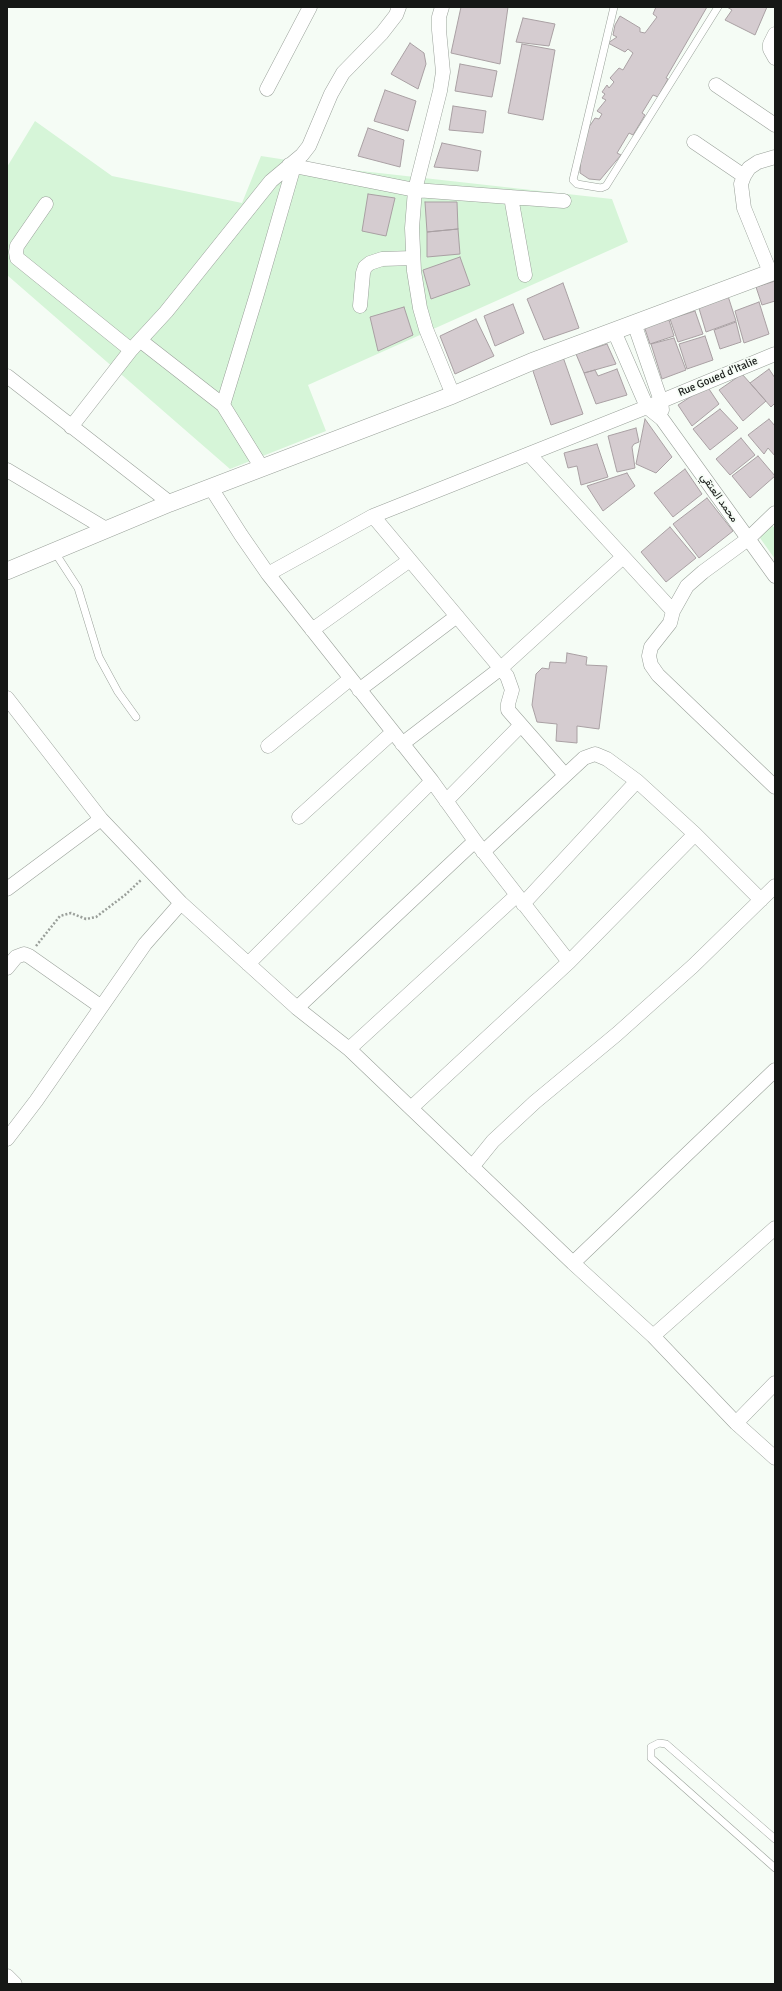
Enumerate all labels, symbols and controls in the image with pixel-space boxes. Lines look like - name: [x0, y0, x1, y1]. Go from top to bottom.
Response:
- street label: Rue Goued d'Italie: [676, 354, 760, 400]
- street label: محمد العتقي: [697, 471, 741, 525]

